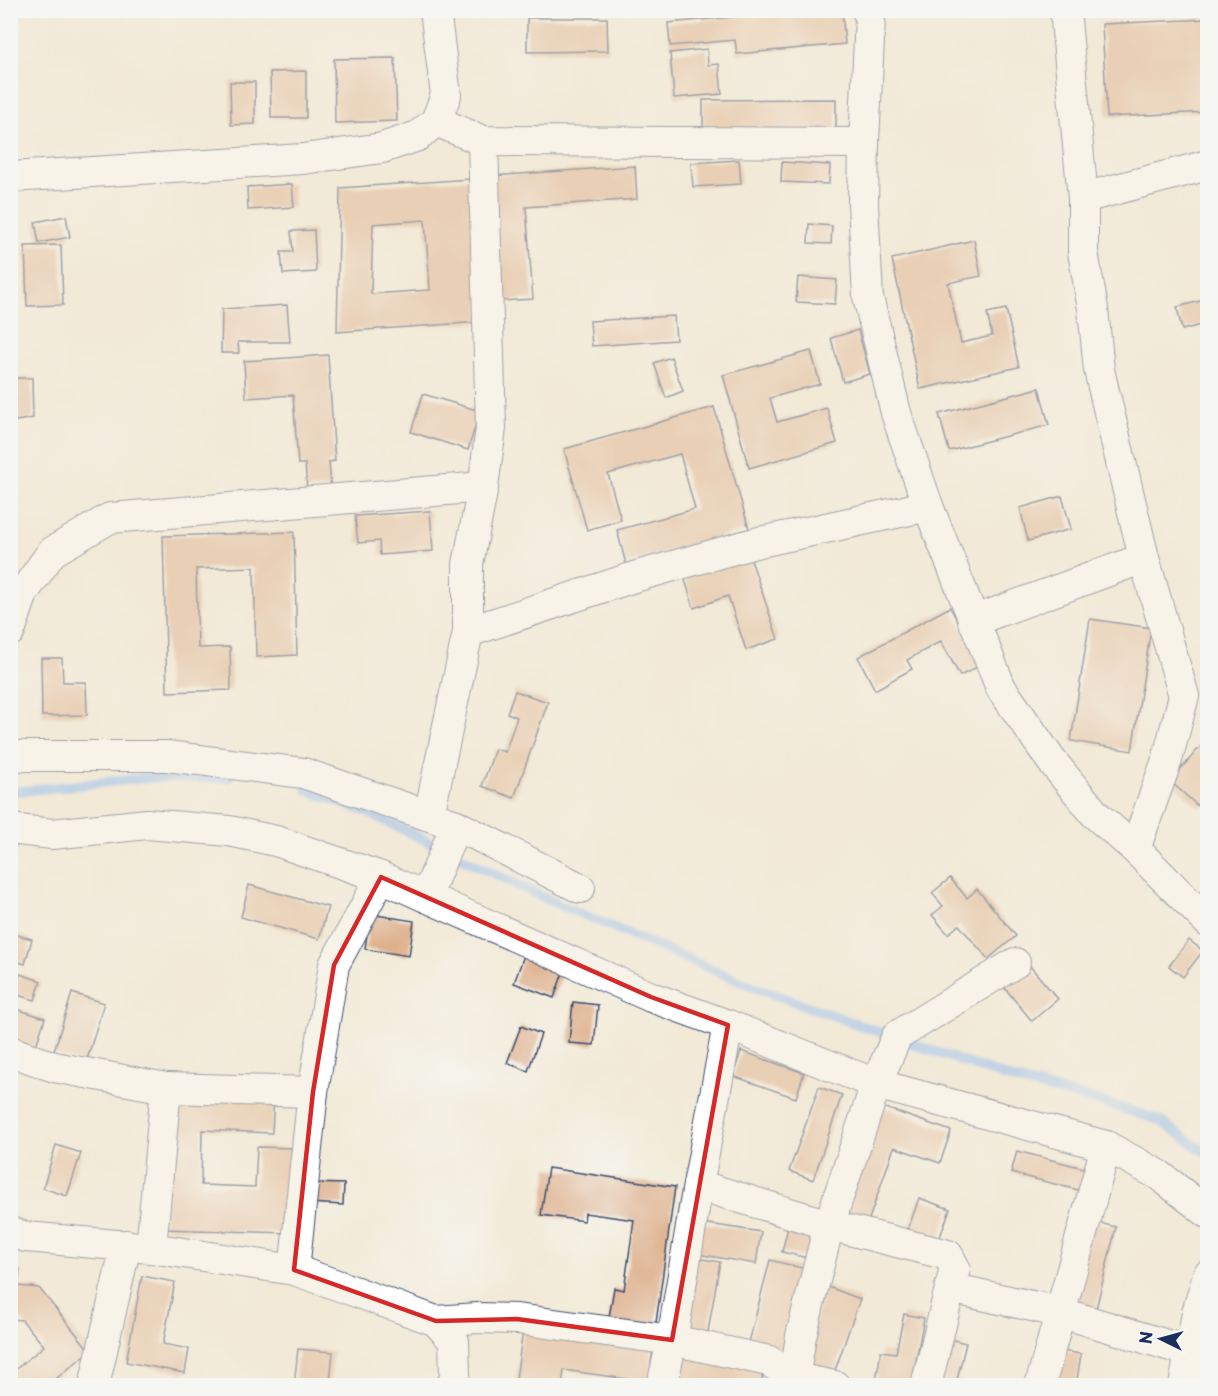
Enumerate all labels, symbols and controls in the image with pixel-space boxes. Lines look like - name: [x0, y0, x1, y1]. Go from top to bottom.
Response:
- north arrow: [1131, 1309, 1191, 1369]
- text: N: [1133, 1330, 1158, 1345]

